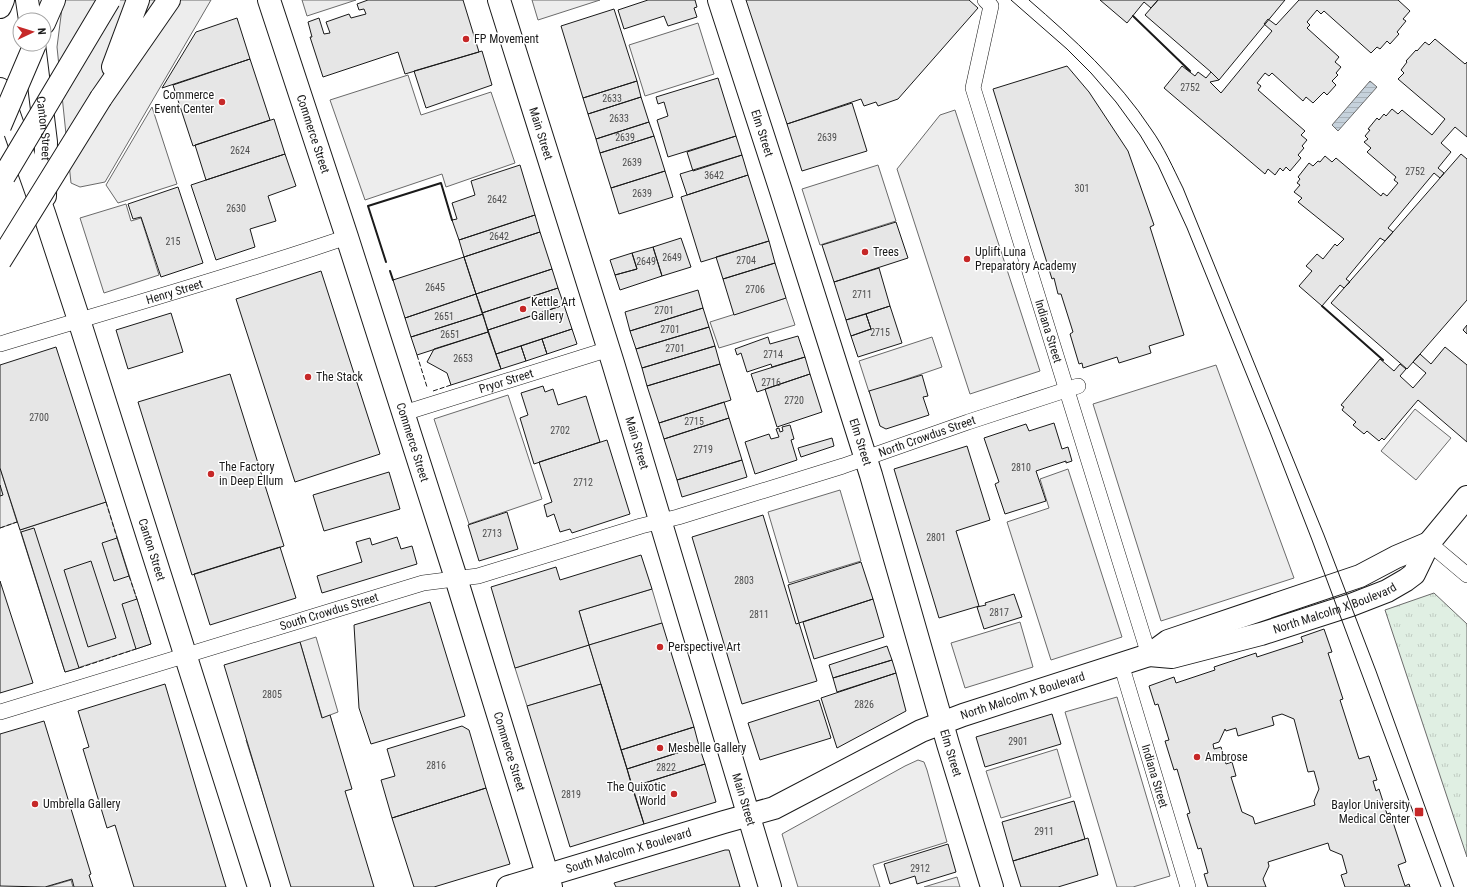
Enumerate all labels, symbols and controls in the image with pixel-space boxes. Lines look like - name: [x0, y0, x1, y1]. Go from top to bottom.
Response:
- north arrow: [12, 12, 52, 52]
- text: N: [35, 28, 48, 35]
- place label: FP Movement: [474, 32, 539, 46]
- marker: FP Movement: [461, 34, 471, 44]
- house number: 2752: [1180, 82, 1200, 93]
- place label: Commerce Event Center: [154, 88, 214, 116]
- street label: Commerce Street: [294, 93, 333, 176]
- house number: 2633: [602, 93, 622, 104]
- street label: Canton Street: [33, 95, 53, 161]
- marker: Commerce Event Center: [217, 97, 227, 107]
- street label: Main Street: [526, 106, 556, 162]
- street label: Elm Street: [748, 108, 777, 159]
- house number: 2633: [609, 113, 629, 124]
- house number: 2639: [615, 132, 635, 143]
- house number: 2639: [817, 132, 837, 143]
- house number: 2624: [230, 145, 250, 156]
- house number: 2639: [622, 157, 642, 168]
- house number: 2752: [1405, 166, 1425, 177]
- house number: 3642: [704, 170, 724, 181]
- house number: 301: [1075, 183, 1089, 194]
- house number: 2639: [632, 188, 652, 199]
- house number: 2642: [487, 194, 507, 205]
- house number: 2630: [226, 203, 246, 214]
- house number: 2642: [489, 231, 509, 242]
- house number: 215: [166, 236, 180, 247]
- place label: Trees: [873, 245, 899, 259]
- place label: Uplift Luna Preparatory Academy: [975, 245, 1076, 273]
- marker: Trees: [860, 247, 870, 257]
- house number: 2649: [662, 252, 682, 263]
- marker: Uplift Luna Preparatory Academy: [962, 254, 972, 264]
- house number: 2704: [736, 255, 756, 266]
- house number: 2649: [636, 256, 656, 267]
- street label: Henry Street: [144, 277, 205, 307]
- house number: 2645: [425, 282, 445, 293]
- house number: 2706: [745, 284, 765, 295]
- house number: 2711: [852, 289, 872, 300]
- place label: Kettle Art Gallery: [531, 295, 576, 323]
- street label: Indiana Street: [1032, 298, 1065, 365]
- marker: Kettle Art Gallery: [518, 304, 528, 314]
- house number: 2701: [654, 305, 674, 316]
- house number: 2651: [434, 311, 454, 322]
- house number: 2701: [660, 324, 680, 335]
- house number: 2715: [870, 327, 890, 338]
- house number: 2651: [440, 329, 460, 340]
- house number: 2701: [665, 343, 685, 354]
- house number: 2714: [763, 349, 783, 360]
- house number: 2653: [453, 353, 473, 364]
- street label: Pryor Street: [477, 366, 535, 396]
- place label: The Stack: [316, 370, 363, 384]
- marker: The Stack: [303, 372, 313, 382]
- house number: 2716: [761, 377, 781, 388]
- house number: 2720: [784, 395, 804, 406]
- street label: Commerce Street: [393, 401, 432, 484]
- house number: 2700: [29, 412, 49, 423]
- street label: North Crowdus Street: [877, 413, 978, 460]
- street label: Main Street: [622, 415, 652, 471]
- house number: 2715: [684, 416, 704, 427]
- street label: Elm Street: [846, 417, 875, 468]
- house number: 2702: [550, 425, 570, 436]
- house number: 2719: [693, 444, 713, 455]
- place label: The Factory in Deep Ellum: [219, 460, 283, 488]
- house number: 2810: [1011, 462, 1031, 473]
- marker: The Factory in Deep Ellum: [206, 469, 216, 479]
- house number: 2712: [573, 477, 593, 488]
- street label: Canton Street: [135, 517, 168, 583]
- house number: 2713: [482, 528, 502, 539]
- house number: 2801: [926, 532, 946, 543]
- house number: 2803: [734, 575, 754, 586]
- street label: North Malcolm X Boulevard: [1271, 580, 1399, 637]
- street label: South Crowdus Street: [278, 590, 381, 633]
- house number: 2817: [989, 607, 1009, 618]
- house number: 2811: [749, 609, 769, 620]
- place label: Perspective Art: [668, 640, 741, 654]
- marker: Perspective Art: [655, 642, 665, 652]
- street label: North Malcolm X Boulevard: [959, 669, 1087, 722]
- house number: 2805: [262, 689, 282, 700]
- house number: 2826: [854, 699, 874, 710]
- street label: Commerce Street: [491, 710, 528, 793]
- street label: Elm Street: [937, 728, 965, 779]
- house number: 2901: [1008, 736, 1028, 747]
- place label: Mesbelle Gallery: [668, 741, 746, 755]
- marker: Mesbelle Gallery: [655, 743, 665, 753]
- street label: Indiana Street: [1139, 743, 1171, 810]
- place label: Ambrose: [1205, 750, 1248, 764]
- marker: Ambrose: [1192, 752, 1202, 762]
- house number: 2816: [426, 760, 446, 771]
- house number: 2822: [656, 762, 676, 773]
- street label: Main Street: [729, 771, 758, 828]
- place label: The Quixotic World: [607, 780, 666, 808]
- house number: 2819: [561, 789, 581, 800]
- marker: The Quixotic World: [669, 789, 679, 799]
- place label: Umbrella Gallery: [43, 797, 121, 811]
- place label: Baylor University Medical Center: [1331, 798, 1410, 826]
- marker: Umbrella Gallery: [30, 799, 40, 809]
- marker: Baylor University Medical Center: [1413, 806, 1425, 818]
- street label: South Malcolm X Boulevard: [564, 825, 693, 876]
- house number: 2911: [1034, 826, 1054, 837]
- house number: 2912: [910, 863, 930, 874]

